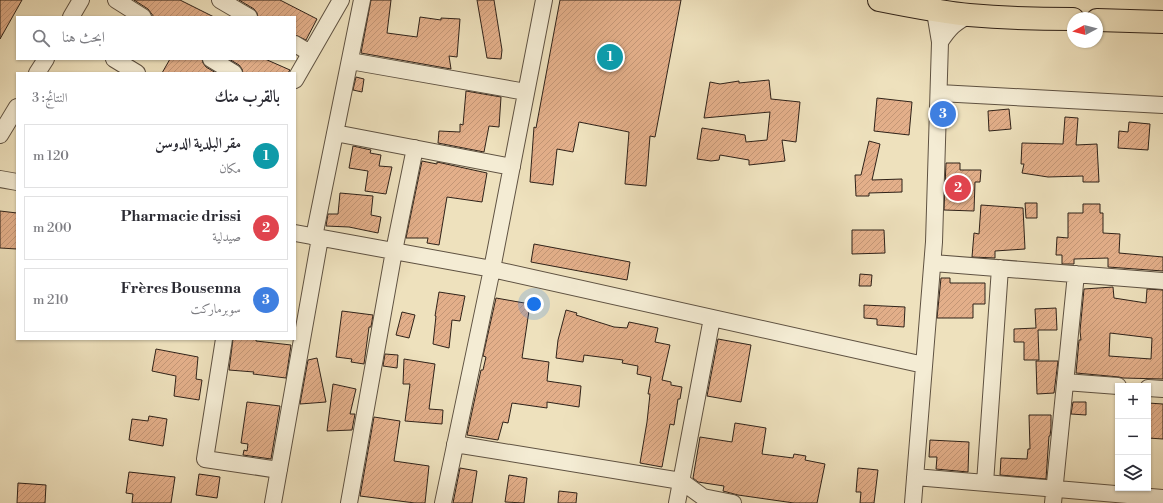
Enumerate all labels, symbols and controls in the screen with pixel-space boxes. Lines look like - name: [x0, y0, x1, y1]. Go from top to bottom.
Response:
- north arrow: [1067, 12, 1103, 48]
- search box: [16, 16, 296, 60]
- icon: search: [30, 27, 52, 49]
- text: ابحث هنا: [62, 28, 105, 47]
- pin: 1: [597, 42, 623, 72]
- text: بالقرب منك: [214, 86, 280, 108]
- text: النتائج: 3: [32, 90, 68, 106]
- pin: 3: [930, 99, 956, 129]
- text: مقر البلدية الدوسن: [155, 134, 241, 153]
- text: 120 m: [33, 148, 69, 164]
- text: 1: [263, 148, 269, 164]
- text: مكان: [219, 161, 241, 177]
- pin: 2: [945, 173, 971, 203]
- text: Pharmacie drissi: [121, 207, 241, 226]
- text: 200 m: [33, 220, 72, 236]
- text: 2: [262, 220, 270, 236]
- text: صيدلية: [212, 229, 241, 245]
- text: Frères Bousenna: [121, 279, 241, 298]
- text: 210 m: [33, 292, 68, 308]
- text: 3: [262, 292, 270, 308]
- your location: [524, 294, 544, 314]
- text: سوبرماركت: [191, 301, 241, 317]
- map controls: [1115, 383, 1151, 491]
- button: +: [1115, 383, 1151, 419]
- button: −: [1115, 419, 1151, 455]
- button: layers: [1115, 455, 1151, 491]

